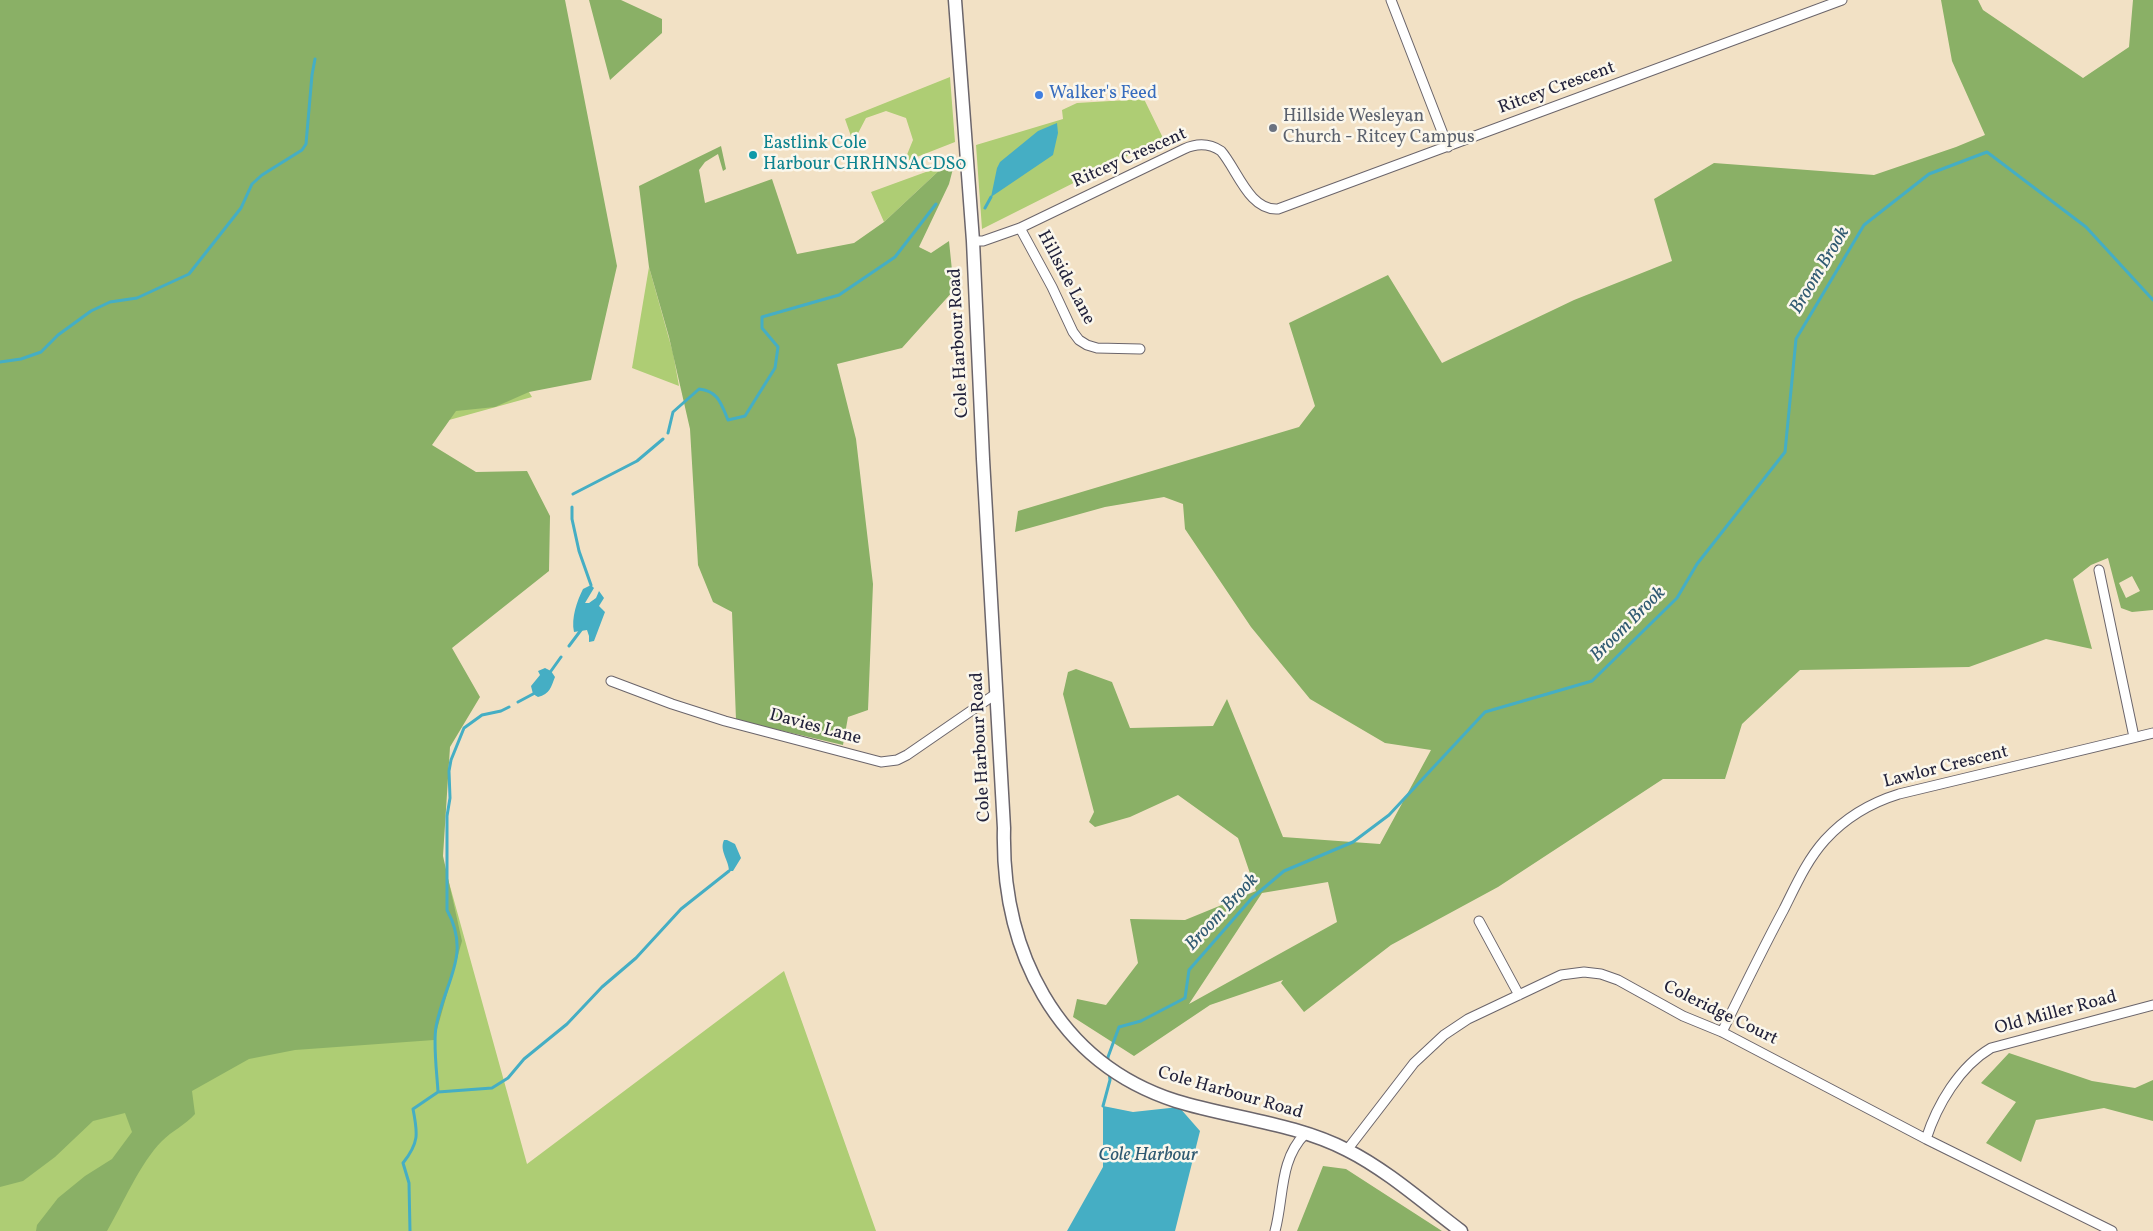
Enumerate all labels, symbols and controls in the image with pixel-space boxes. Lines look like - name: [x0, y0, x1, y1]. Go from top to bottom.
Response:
- street label: Ritcey Crescent: [1496, 58, 1618, 120]
- place label: Walker's Feed: [1049, 84, 1157, 106]
- marker: Walker's Feed: [1033, 89, 1045, 101]
- place label: Hillside Wesleyan Church - Ritcey Campus: [1283, 107, 1475, 150]
- marker: Hillside Wesleyan Church - Ritcey Campus: [1267, 122, 1279, 134]
- street label: Ritcey Crescent: [1070, 124, 1190, 194]
- place label: Eastlink Cole Harbour CHRHNSACDS0: [763, 134, 966, 176]
- marker: Eastlink Cole Harbour CHRHNSACDS0: [747, 149, 759, 161]
- water label: Broom Brook: [1786, 223, 1856, 319]
- street label: Hillside Lane: [1031, 227, 1099, 329]
- street label: Cole Harbour Road: [945, 267, 975, 419]
- water label: Broom Brook: [1587, 583, 1671, 667]
- street label: Cole Harbour Road: [967, 671, 997, 823]
- street label: Davies Lane: [766, 705, 864, 751]
- street label: Lawlor Crescent: [1881, 742, 2011, 794]
- water label: Broom Brook: [1181, 870, 1265, 956]
- street label: Coleridge Court: [1659, 977, 1781, 1051]
- street label: Old Miller Road: [1993, 987, 2119, 1041]
- street label: Cole Harbour Road: [1155, 1063, 1305, 1125]
- water label: Cole Harbour: [1098, 1146, 1198, 1168]

